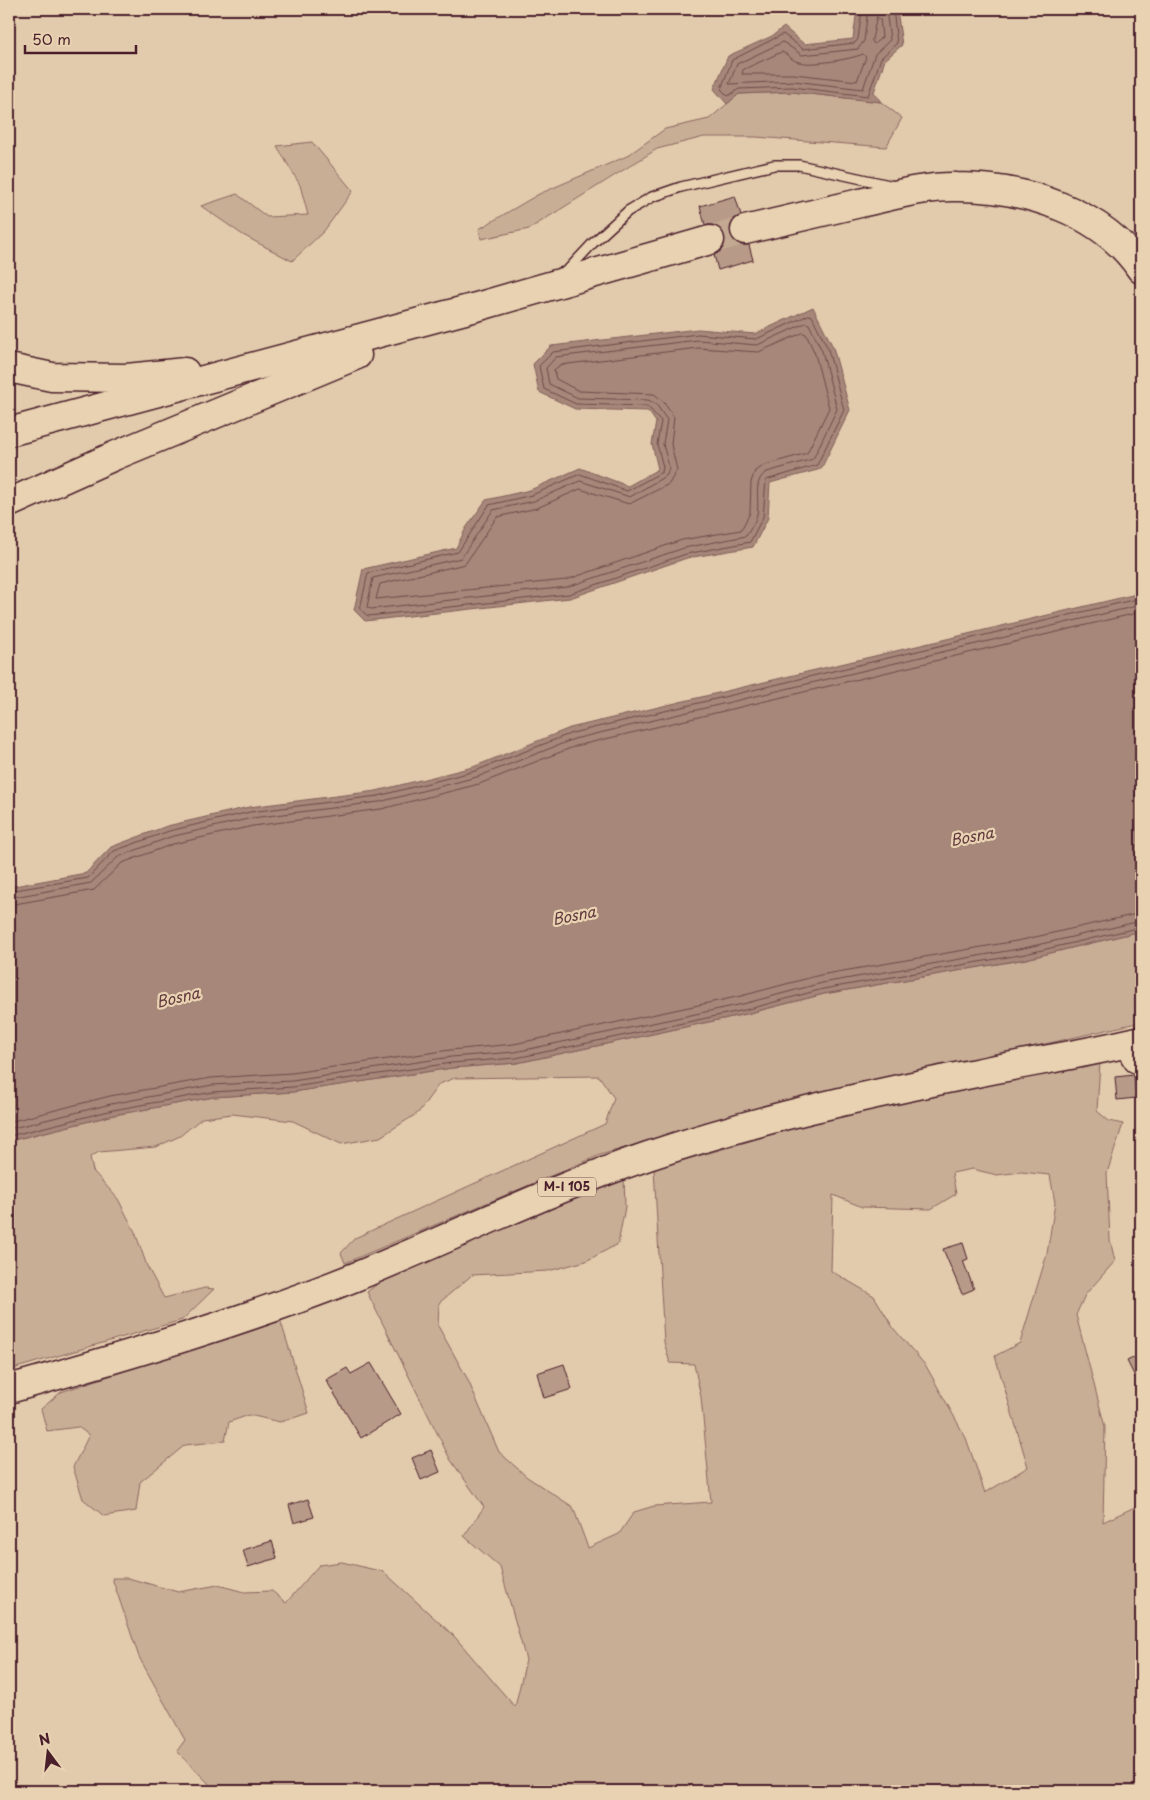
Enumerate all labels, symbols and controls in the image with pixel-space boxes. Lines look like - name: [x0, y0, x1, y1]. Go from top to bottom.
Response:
- scale bar: [25, 22, 136, 54]
- text: 50 m: [32, 27, 71, 50]
- water label: Bosna: [948, 820, 996, 851]
- water label: Bosna: [550, 899, 598, 930]
- water label: Bosna: [154, 980, 202, 1013]
- road number: M-I 105: [538, 1178, 596, 1196]
- text: N: [36, 1727, 53, 1751]
- north arrow: [22, 1728, 72, 1778]

